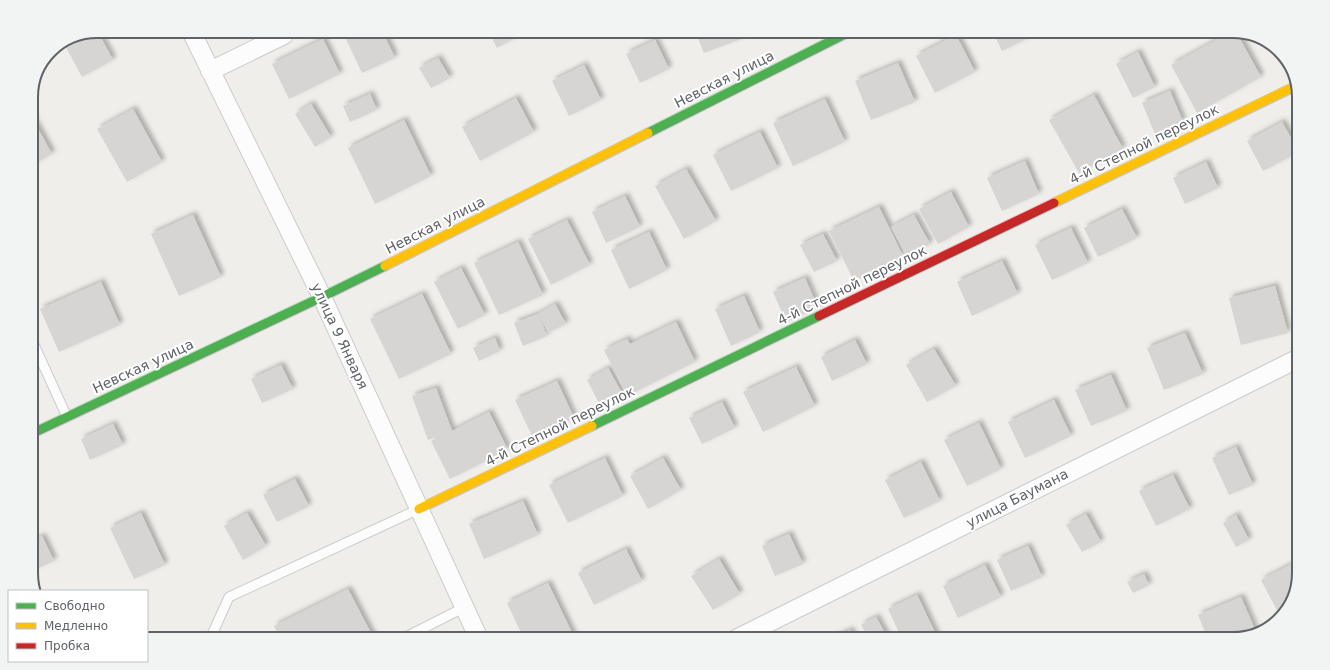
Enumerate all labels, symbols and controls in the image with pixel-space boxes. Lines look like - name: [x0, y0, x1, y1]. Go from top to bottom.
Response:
- street label: Невская улица: [672, 47, 776, 111]
- street label: 4-й Степной переулок: [1067, 101, 1221, 187]
- street label: Невская улица: [383, 193, 487, 257]
- street label: 4-й Степной переулок: [775, 242, 929, 328]
- street label: улица 9 Января: [308, 280, 372, 392]
- street label: Невская улица: [90, 336, 196, 396]
- street label: 4-й Степной переулок: [483, 383, 637, 469]
- street label: улица Баумана: [963, 465, 1071, 531]
- legend: [8, 590, 148, 662]
- text: Свободно: [44, 599, 105, 613]
- text: Медленно: [44, 619, 108, 633]
- text: Пробка: [44, 639, 90, 653]

